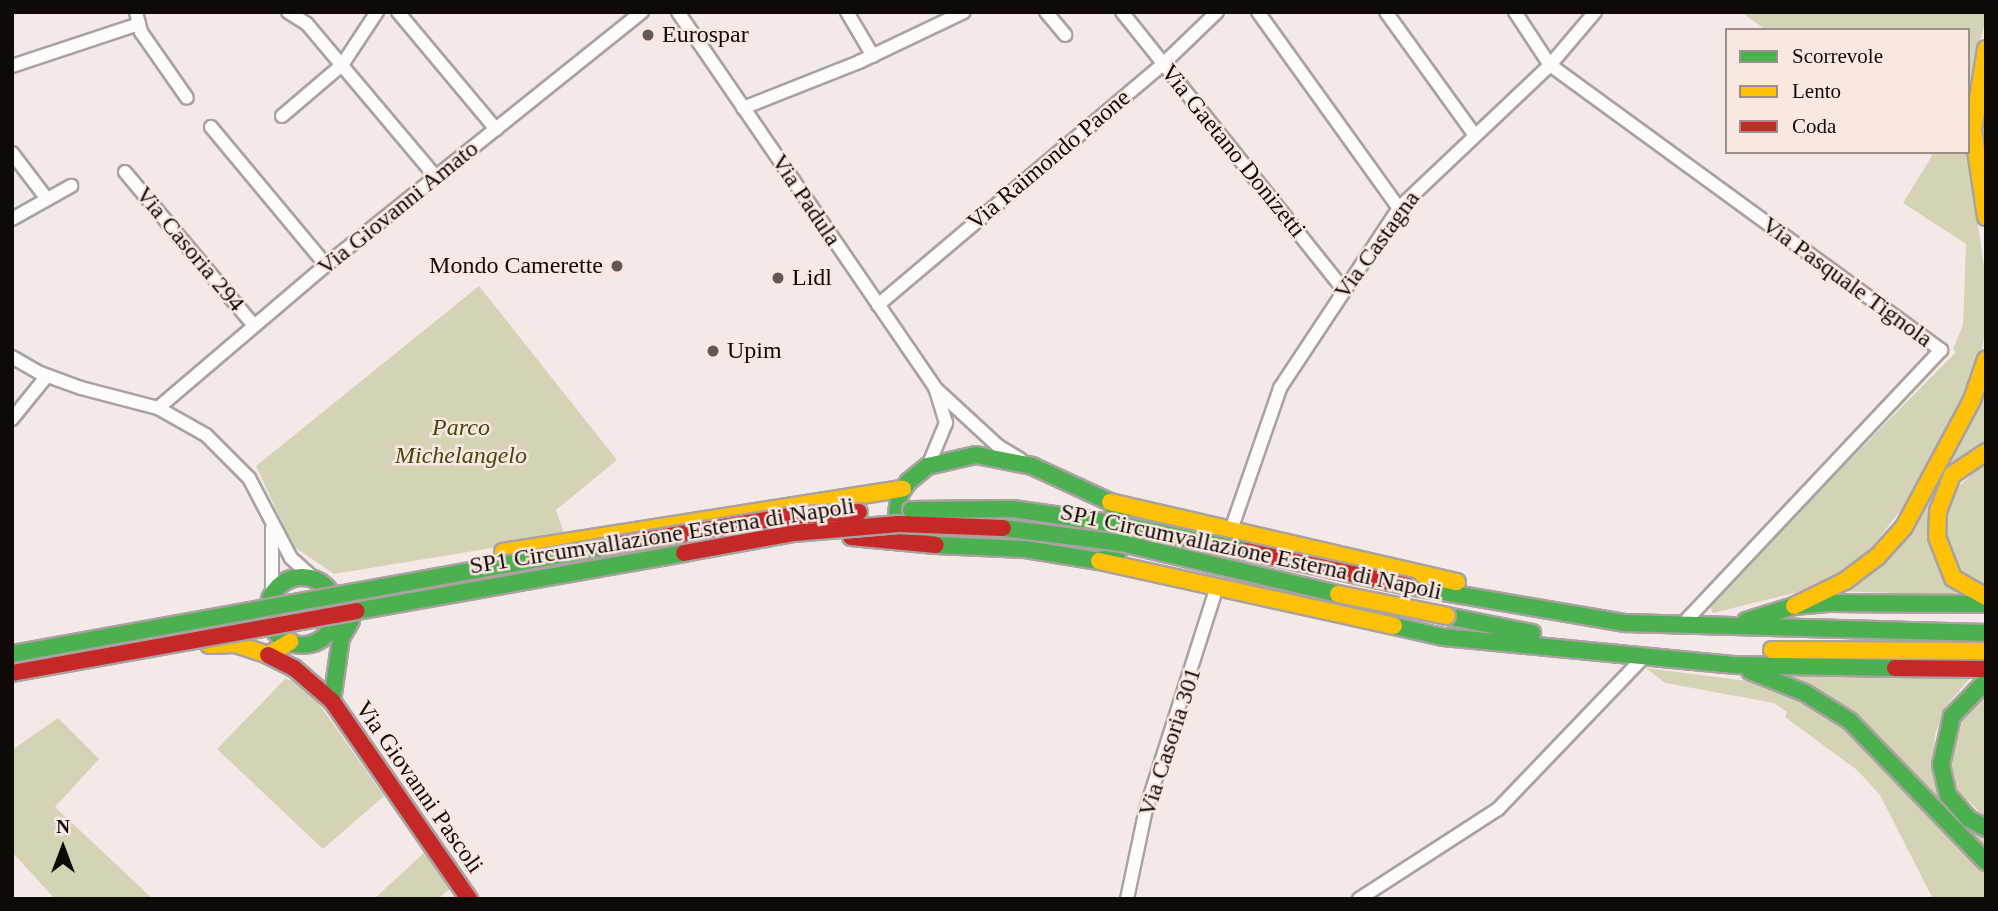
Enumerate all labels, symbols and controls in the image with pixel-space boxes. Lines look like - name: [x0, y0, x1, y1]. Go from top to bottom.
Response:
- place label: Eurospar: [662, 21, 749, 49]
- marker: Eurospar: [640, 27, 656, 43]
- legend: [1725, 28, 1970, 154]
- text: Scorrevole: [1792, 44, 1883, 68]
- street label: Via Gaetano Donizetti: [1154, 59, 1312, 243]
- text: Lento: [1792, 79, 1841, 103]
- street label: Via Raimondo Paone: [962, 83, 1136, 237]
- text: Coda: [1792, 114, 1836, 138]
- street label: Via Giovanni Amato: [311, 134, 485, 282]
- street label: Via Padula: [765, 149, 847, 251]
- street label: Via Casoria 294: [129, 181, 251, 317]
- street label: Via Castagna: [1328, 185, 1426, 305]
- street label: Via Pasquale Tignola: [1756, 210, 1938, 354]
- place label: Mondo Camerette: [429, 252, 603, 280]
- marker: Mondo Camerette: [609, 258, 625, 274]
- place label: Lidl: [792, 264, 832, 292]
- marker: Lidl: [770, 270, 786, 286]
- place label: Upim: [727, 337, 782, 365]
- marker: Upim: [705, 343, 721, 359]
- park label: Parco Michelangelo: [395, 414, 527, 470]
- street label: SP1 Circumvallazione Esterna di Napoli: [468, 491, 856, 581]
- street label: SP1 Circumvallazione Esterna di Napoli: [1058, 497, 1444, 607]
- street label: Via Casoria 301: [1132, 664, 1208, 820]
- street label: Via Giovanni Pascoli: [349, 695, 489, 879]
- north arrow: [28, 813, 98, 883]
- text: N: [56, 816, 70, 837]

